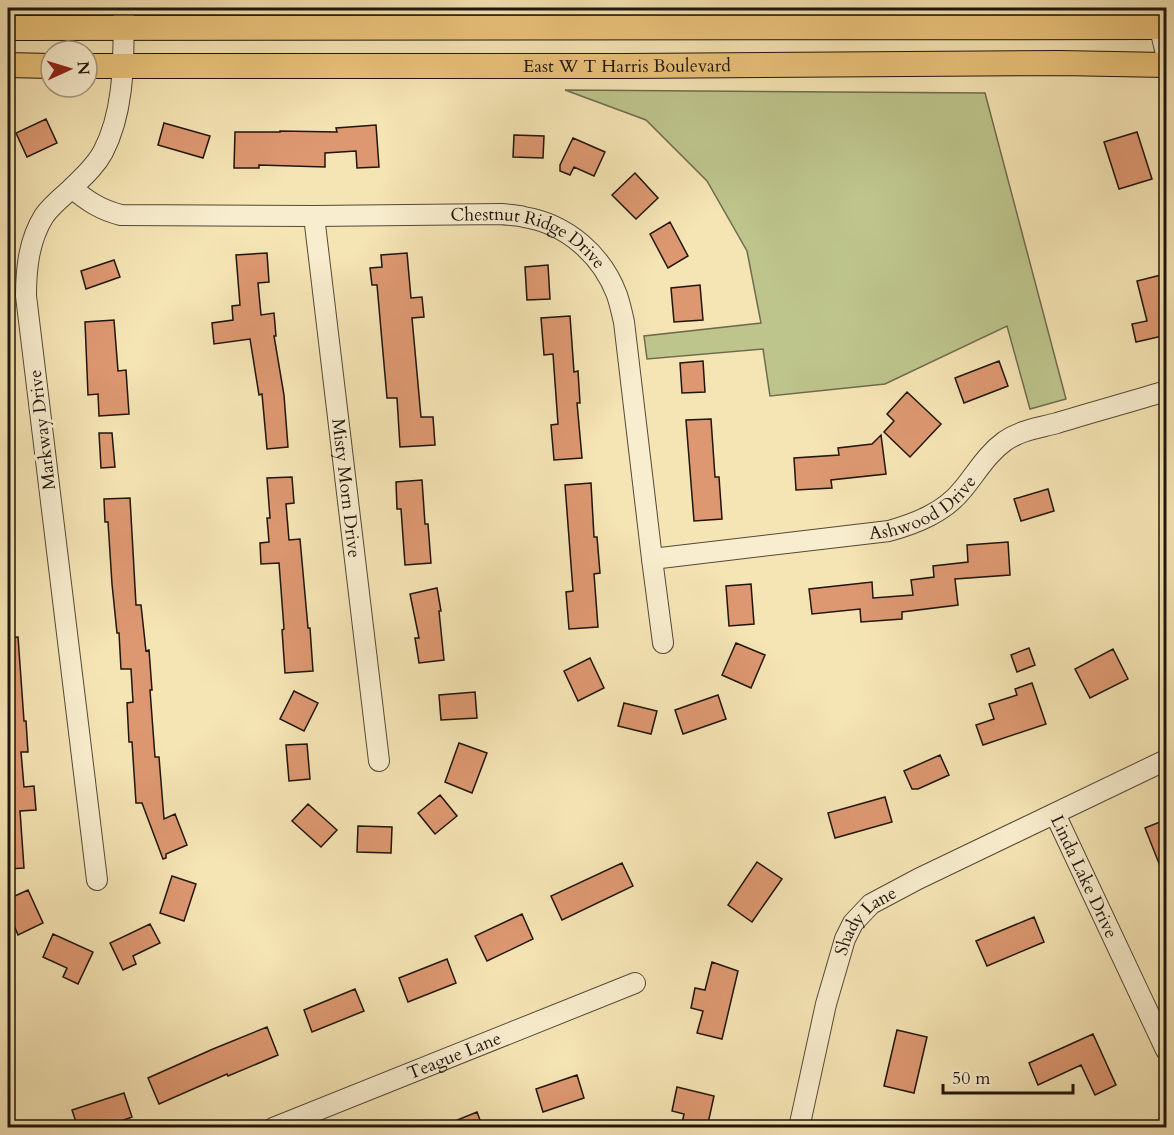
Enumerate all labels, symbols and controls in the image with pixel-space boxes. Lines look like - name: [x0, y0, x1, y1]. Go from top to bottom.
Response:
- north arrow: [39, 39, 99, 99]
- street label: East W T Harris Boulevard: [523, 53, 731, 79]
- text: N: [72, 60, 94, 76]
- street label: Chestnut Ridge Drive: [450, 202, 611, 274]
- street label: Markway Drive: [23, 368, 62, 492]
- street label: Misty Morn Drive: [325, 417, 367, 559]
- street label: Ashwood Drive: [868, 470, 982, 546]
- street label: Linda Lake Drive: [1044, 811, 1124, 942]
- street label: Shady Lane: [829, 881, 901, 958]
- street label: Teague Lane: [403, 1026, 505, 1086]
- scale bar: [943, 1057, 1074, 1095]
- text: 50 m: [952, 1066, 991, 1091]

